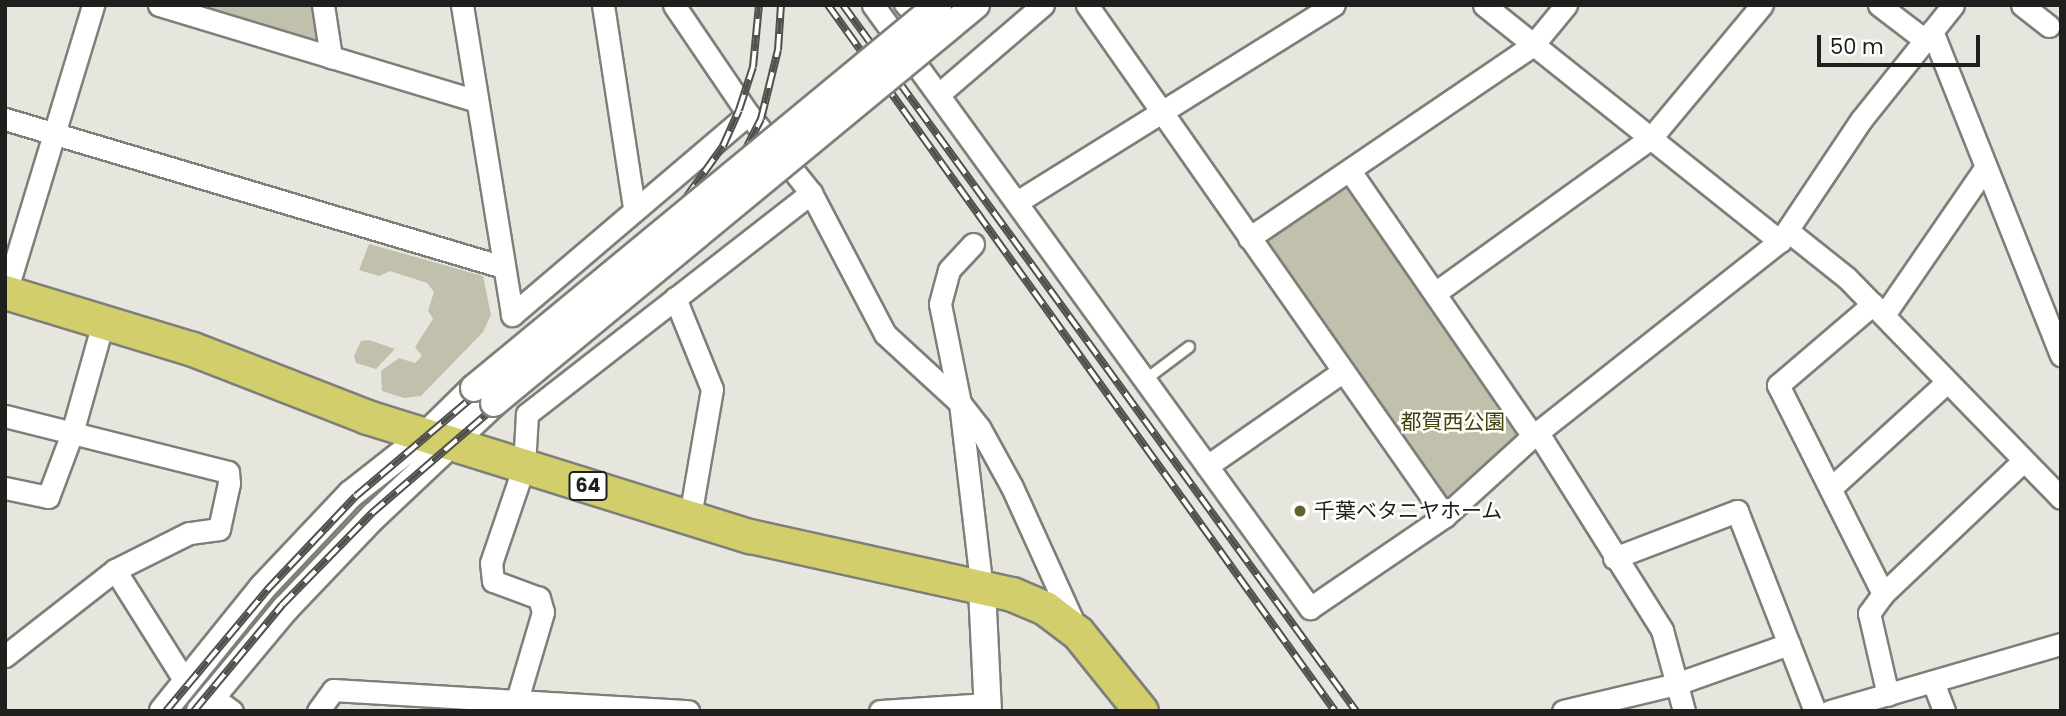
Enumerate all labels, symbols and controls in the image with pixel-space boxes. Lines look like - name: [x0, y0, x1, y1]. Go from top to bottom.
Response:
- scale bar: [1821, 21, 1984, 65]
- text: 50 m: [1830, 32, 1884, 61]
- park label: 都賀西公園: [1401, 409, 1505, 435]
- road number: 64: [567, 471, 609, 502]
- place label: 千葉ベタニヤホーム: [1314, 498, 1503, 524]
- marker: 千葉ベタニヤホーム: [1292, 503, 1308, 519]

